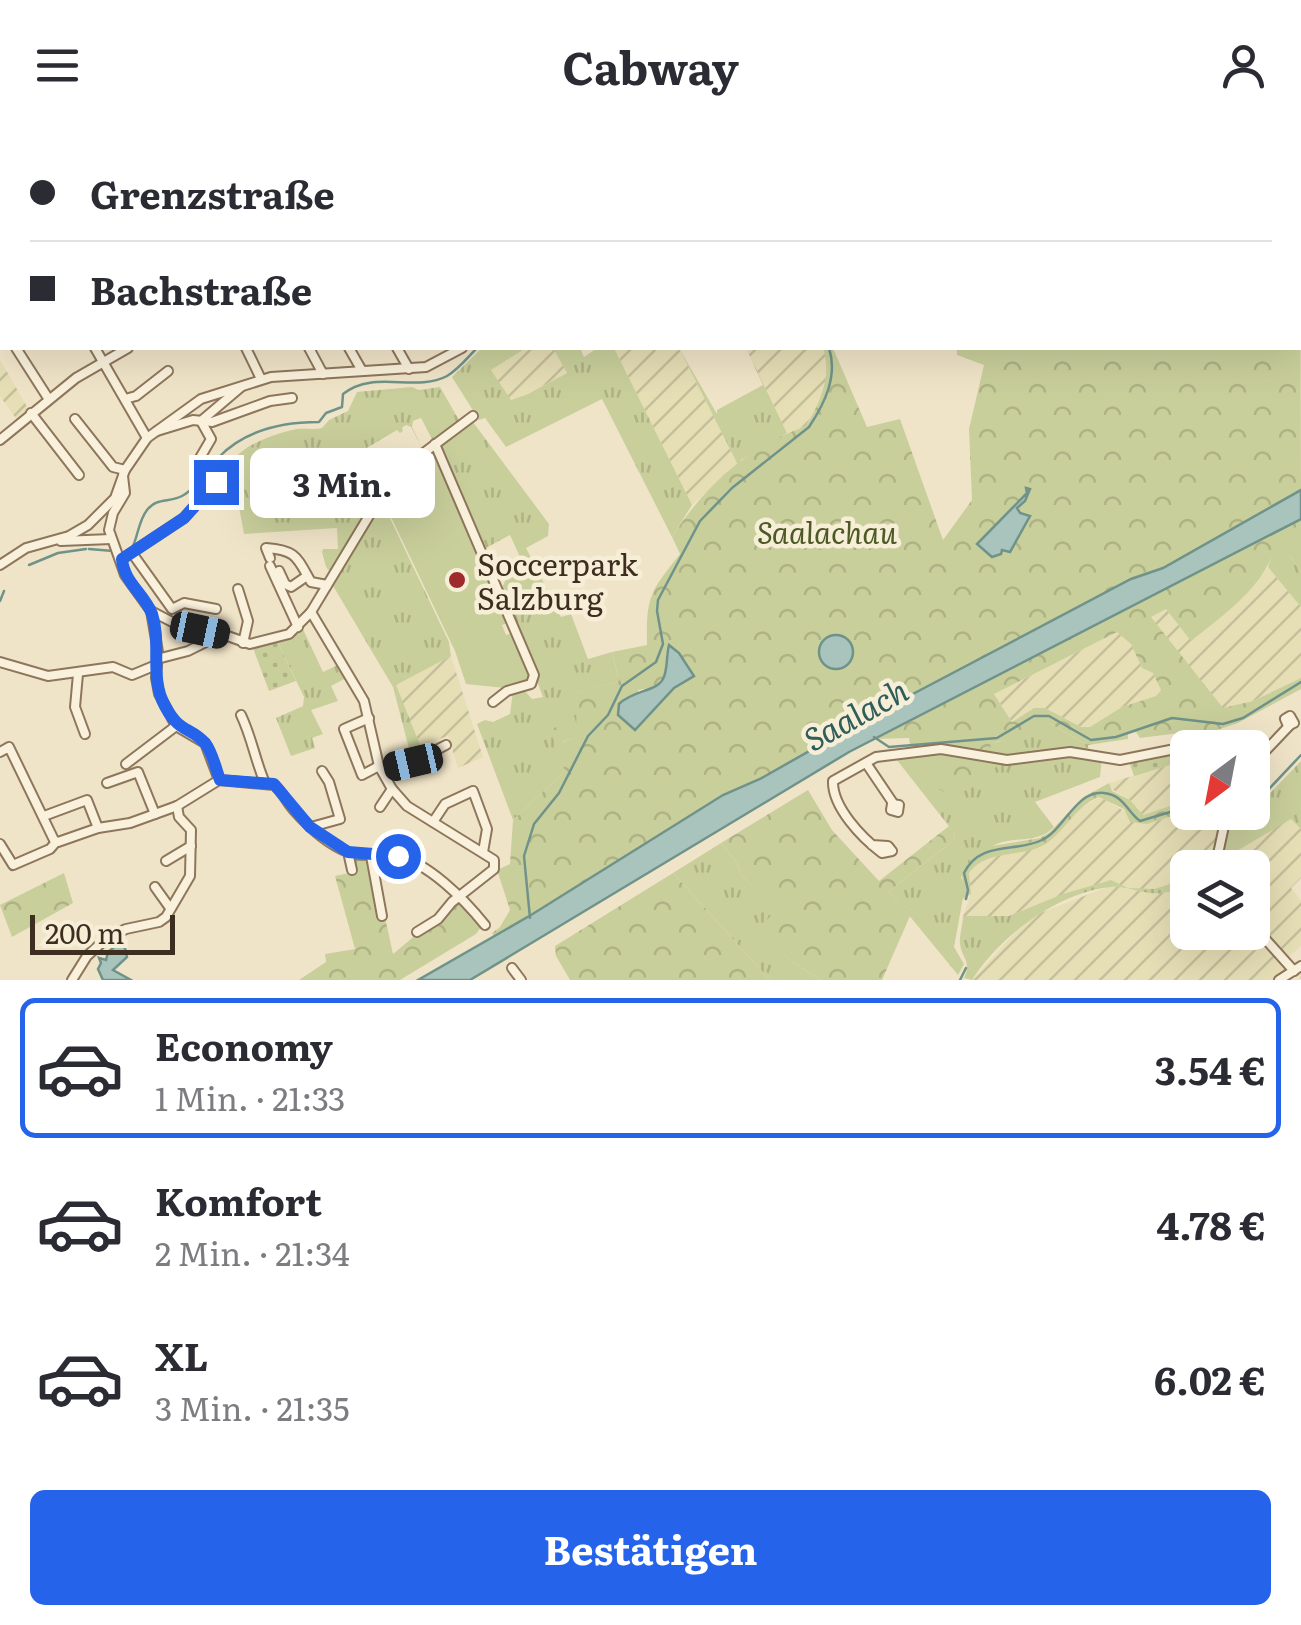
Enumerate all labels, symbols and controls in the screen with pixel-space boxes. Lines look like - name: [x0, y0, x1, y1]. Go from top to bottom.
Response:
- text: Cabway: [562, 32, 739, 99]
- icon: menu: [30, 38, 85, 93]
- icon: person: [1216, 38, 1271, 93]
- text: Grenzstraße: [90, 164, 335, 221]
- text: Bachstraße: [90, 260, 312, 317]
- callout: 3 Min.: [251, 447, 436, 517]
- text: 3 Min.: [292, 459, 393, 507]
- route end: [194, 460, 239, 505]
- park label: Saalachau: [757, 509, 897, 553]
- place label: Soccerpark Salzburg: [477, 541, 639, 619]
- marker: Soccerpark Salzburg: [446, 569, 468, 591]
- car: [168, 609, 232, 651]
- water label: Saalach: [794, 665, 916, 761]
- north arrow: [1170, 730, 1270, 830]
- map controls: [1170, 730, 1270, 950]
- car: [380, 741, 446, 783]
- route start: [376, 834, 421, 879]
- button: layers: [1170, 850, 1270, 950]
- scale bar: [30, 910, 175, 954]
- text: 200 m: [45, 911, 124, 953]
- text: Economy: [155, 1016, 333, 1073]
- icon: car: [35, 1023, 125, 1113]
- text: 3.54 €: [1155, 1040, 1266, 1097]
- text: 1 Min. · 21:33: [155, 1073, 345, 1121]
- text: Komfort: [155, 1171, 322, 1228]
- icon: car: [35, 1178, 125, 1268]
- text: 4.78 €: [1156, 1195, 1266, 1252]
- text: 2 Min. · 21:34: [155, 1228, 350, 1276]
- text: XL: [155, 1326, 208, 1383]
- icon: car: [35, 1333, 125, 1423]
- text: 6.02 €: [1154, 1350, 1266, 1407]
- text: 3 Min. · 21:35: [155, 1383, 350, 1431]
- button: Bestätigen: [30, 1490, 1271, 1605]

